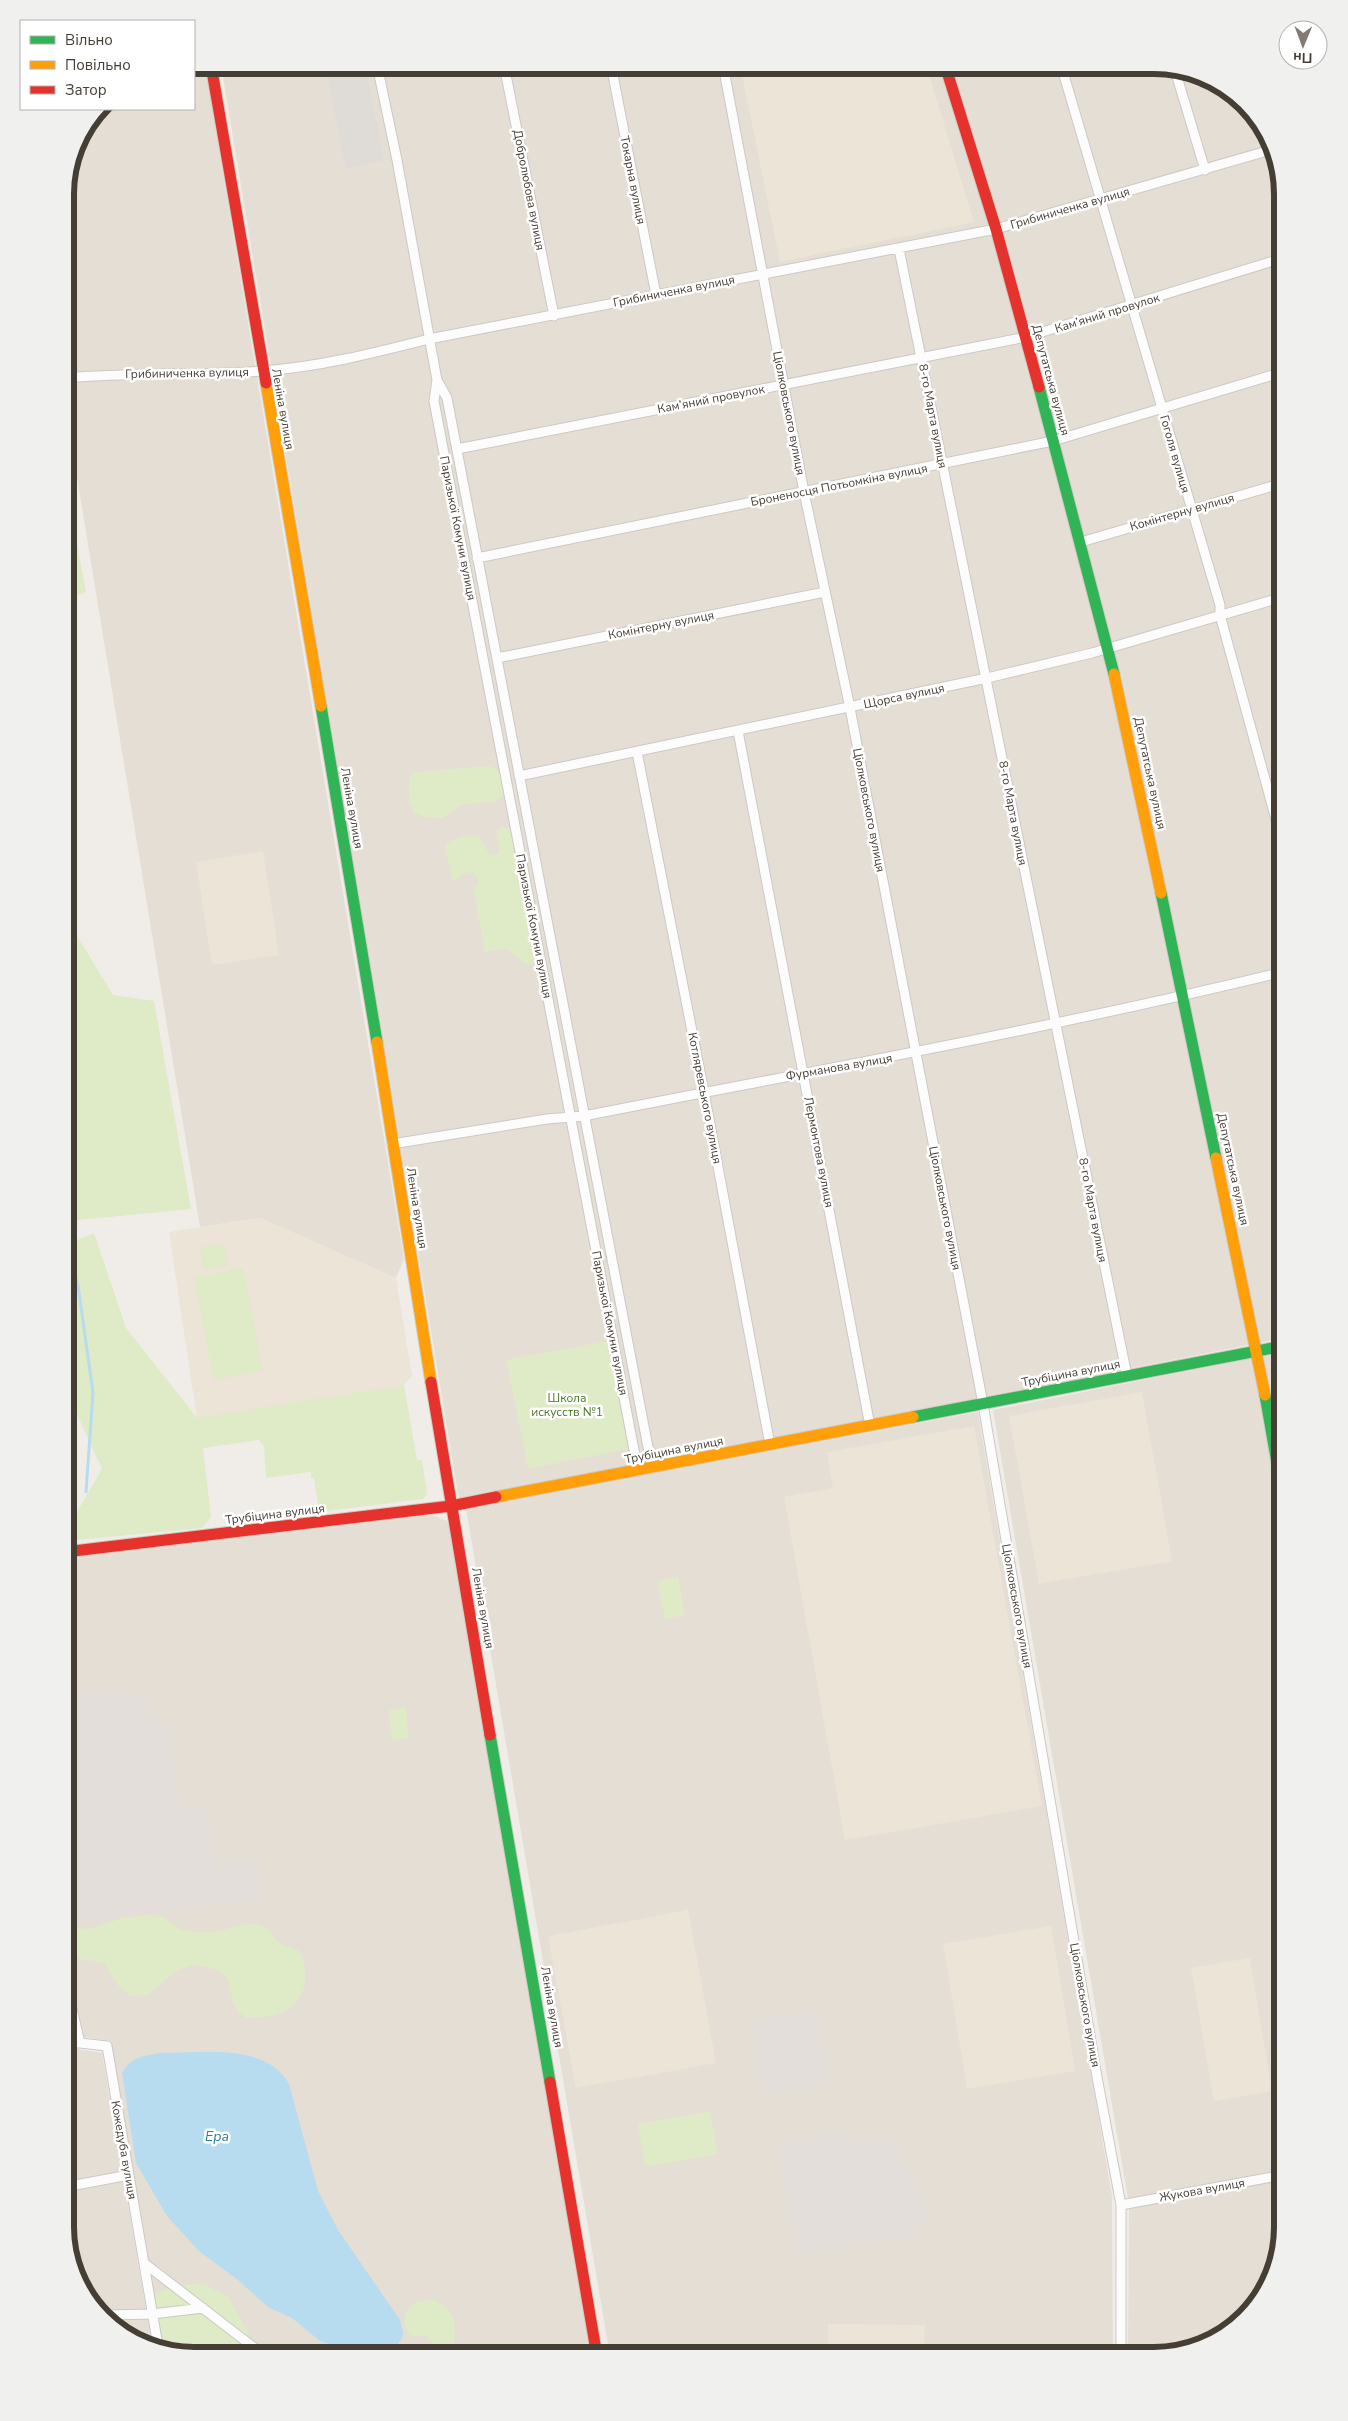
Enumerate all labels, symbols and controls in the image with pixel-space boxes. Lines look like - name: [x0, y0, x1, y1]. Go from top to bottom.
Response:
- legend: [20, 20, 195, 110]
- north arrow: [1278, 20, 1328, 70]
- text: Вільно: [65, 30, 113, 50]
- text: Пн: [1293, 48, 1313, 67]
- text: Повільно: [65, 55, 131, 75]
- text: Затор: [65, 80, 107, 100]
- street label: Добролюбова вулиця: [509, 128, 549, 252]
- street label: Токарна вулиця: [617, 134, 649, 226]
- street label: Грибиниченка вулиця: [1008, 183, 1132, 233]
- street label: Грибиниченка вулиця: [612, 271, 736, 311]
- street label: Кам’яний провулок: [1053, 289, 1162, 337]
- street label: Депутатська вулиця: [1028, 323, 1074, 437]
- street label: Ціолковського вулиця: [769, 350, 809, 476]
- street label: 8-го Марта вулиця: [915, 362, 951, 470]
- street label: Грибиниченка вулиця: [125, 364, 249, 382]
- street label: Леніна вулиця: [268, 367, 298, 451]
- street label: Кам’яний провулок: [656, 381, 767, 417]
- street label: Гоголя вулиця: [1156, 413, 1194, 495]
- street label: Паризької Комуни вулиця: [436, 454, 480, 602]
- street label: Броненосця Потьомкіна вулиця: [749, 460, 929, 510]
- street label: Комінтерну вулиця: [1128, 489, 1236, 535]
- street label: Комінтерну вулиця: [607, 607, 715, 643]
- street label: Щорса вулиця: [862, 680, 946, 712]
- street label: Депутатська вулиця: [1130, 715, 1170, 831]
- street label: Ціолковського вулиця: [849, 747, 889, 873]
- street label: 8-го Марта вулиця: [995, 759, 1031, 867]
- street label: Леніна вулиця: [337, 766, 367, 850]
- street label: Паризької Комуни вулиця: [512, 852, 556, 1000]
- street label: Котляревського вулиця: [684, 1031, 726, 1165]
- street label: Фурманова вулиця: [784, 1050, 894, 1084]
- street label: Лермонтова вулиця: [800, 1095, 838, 1209]
- street label: Депутатська вулиця: [1213, 1111, 1253, 1227]
- street label: Ціолковського вулиця: [925, 1145, 965, 1271]
- street label: 8-го Марта вулиця: [1075, 1156, 1111, 1264]
- street label: Леніна вулиця: [403, 1166, 431, 1250]
- street label: Паризької Комуни вулиця: [588, 1249, 632, 1397]
- street label: Трубіцина вулиця: [1020, 1356, 1122, 1390]
- park label: Школа искусств №1: [531, 1390, 603, 1420]
- street label: Трубіцина вулиця: [623, 1433, 725, 1467]
- street label: Трубіцина вулиця: [224, 1500, 326, 1528]
- street label: Ціолковського вулиця: [998, 1543, 1036, 1669]
- street label: Леніна вулиця: [468, 1566, 498, 1650]
- street label: Ціолковського вулиця: [1066, 1942, 1104, 2068]
- street label: Леніна вулиця: [537, 1965, 567, 2049]
- street label: Кожедуба вулиця: [107, 2099, 141, 2201]
- water label: Ера: [205, 2127, 229, 2146]
- street label: Жукова вулиця: [1158, 2175, 1246, 2205]

